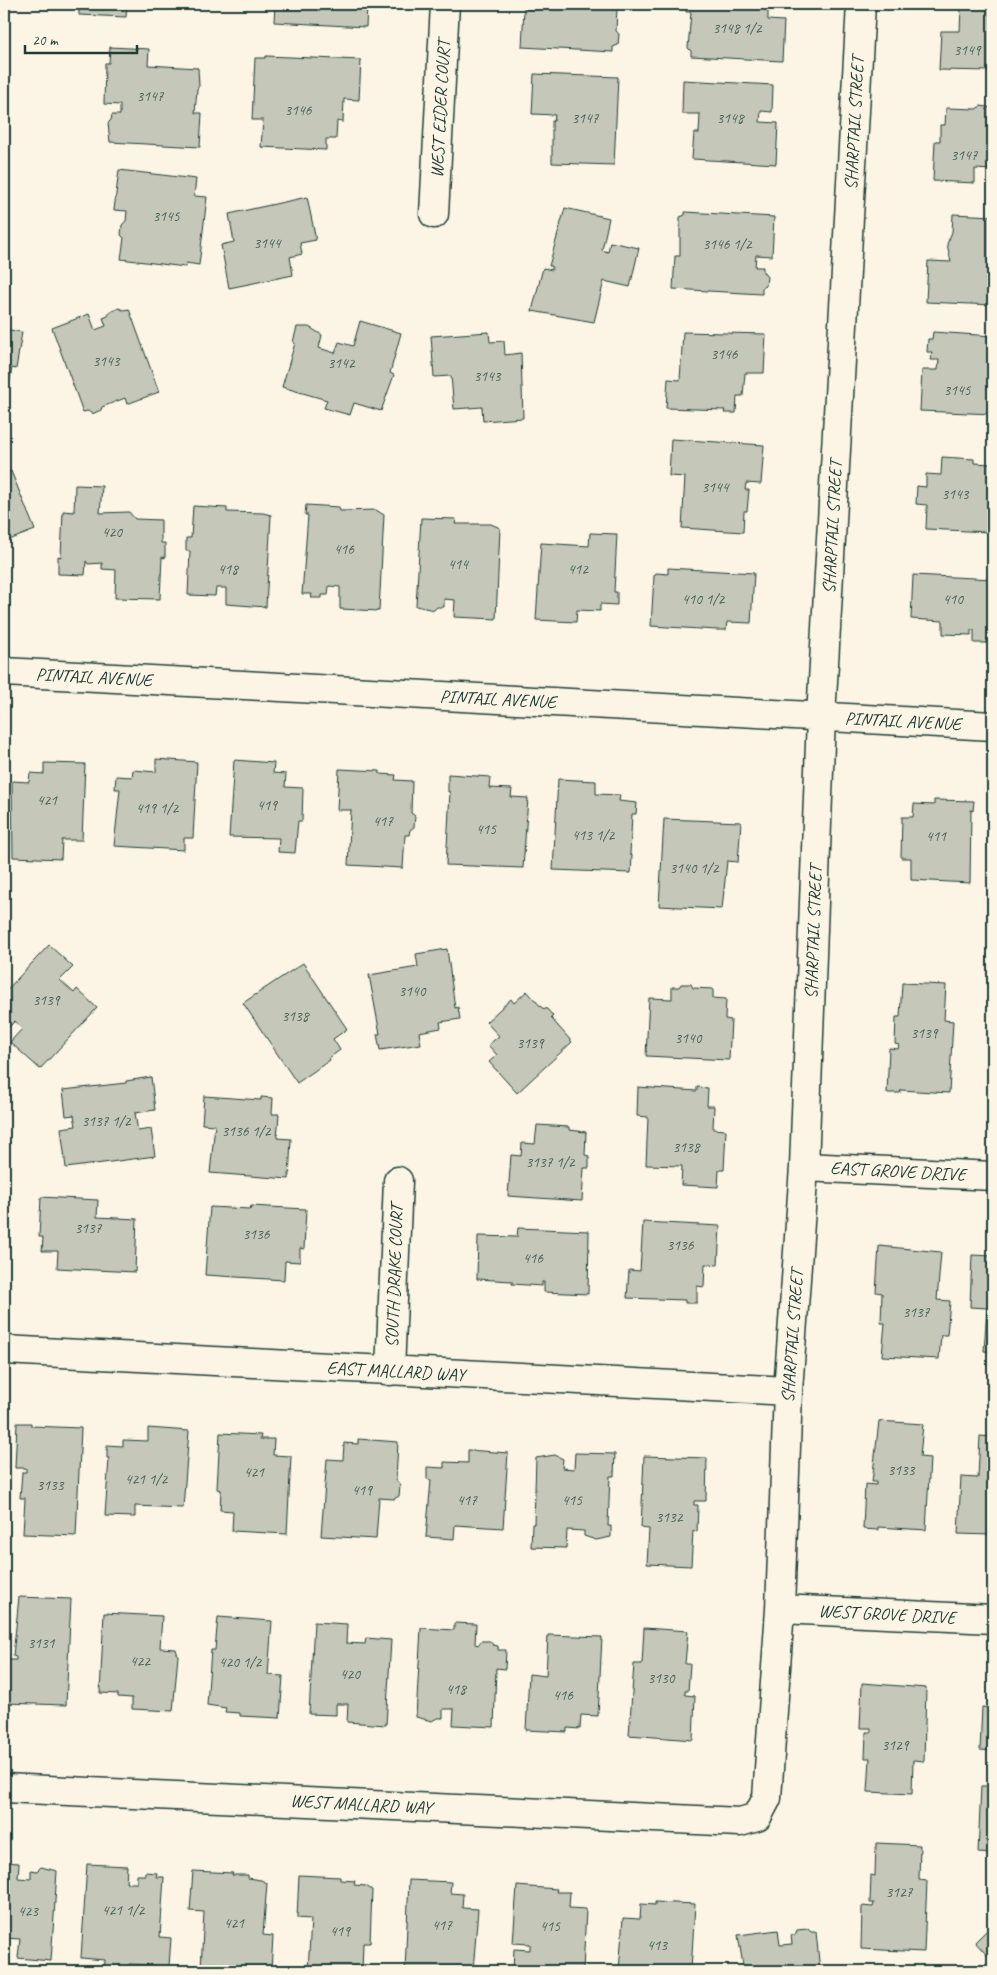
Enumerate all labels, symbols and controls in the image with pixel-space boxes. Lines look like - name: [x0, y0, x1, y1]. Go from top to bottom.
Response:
- house number: 3148 1/2: [712, 19, 763, 38]
- scale bar: [25, 22, 138, 54]
- text: 20 m: [32, 31, 59, 50]
- street label: WEST EIDER COURT: [425, 35, 455, 178]
- house number: 3149: [953, 41, 982, 60]
- street label: SHARPTAIL STREET: [840, 52, 869, 190]
- house number: 3147: [136, 87, 165, 106]
- house number: 3146: [284, 101, 313, 120]
- house number: 3147: [571, 109, 600, 128]
- house number: 3148: [716, 109, 745, 128]
- house number: 3147: [950, 146, 979, 165]
- house number: 3145: [152, 207, 181, 226]
- house number: 3144: [253, 234, 282, 253]
- house number: 3146 1/2: [702, 235, 753, 254]
- house number: 3146: [710, 345, 739, 364]
- house number: 3143: [92, 352, 121, 371]
- house number: 3142: [327, 354, 356, 373]
- house number: 3143: [473, 367, 502, 386]
- house number: 3145: [943, 381, 972, 400]
- street label: SHARPTAIL STREET: [818, 456, 847, 594]
- house number: 3144: [701, 478, 730, 497]
- house number: 3143: [941, 485, 970, 504]
- house number: 420: [102, 523, 123, 542]
- house number: 416: [334, 540, 355, 559]
- house number: 414: [448, 555, 469, 574]
- house number: 418: [218, 560, 239, 579]
- house number: 412: [568, 560, 589, 579]
- house number: 410 1/2: [682, 590, 725, 609]
- house number: 410: [943, 590, 964, 609]
- street label: PINTAIL AVENUE: [35, 663, 155, 691]
- street label: PINTAIL AVENUE: [439, 685, 559, 713]
- street label: PINTAIL AVENUE: [844, 707, 964, 735]
- house number: 421: [37, 791, 58, 810]
- house number: 419: [257, 796, 278, 815]
- house number: 419 1/2: [136, 799, 179, 818]
- house number: 417: [373, 812, 394, 831]
- house number: 415: [476, 820, 497, 839]
- house number: 413 1/2: [572, 826, 615, 845]
- house number: 411: [926, 827, 947, 846]
- house number: 3140 1/2: [669, 859, 720, 878]
- street label: SHARPTAIL STREET: [800, 861, 826, 999]
- house number: 3140: [398, 982, 427, 1001]
- house number: 3139: [32, 991, 61, 1010]
- house number: 3138: [281, 1007, 310, 1026]
- house number: 3139: [910, 1024, 939, 1043]
- house number: 3140: [674, 1029, 703, 1048]
- house number: 3139: [516, 1034, 545, 1053]
- house number: 3137 1/2: [81, 1112, 132, 1131]
- house number: 3136 1/2: [221, 1122, 272, 1141]
- house number: 3138: [672, 1138, 701, 1157]
- house number: 3137 1/2: [525, 1153, 576, 1172]
- street label: EAST GROVE DRIVE: [830, 1156, 968, 1186]
- street label: SOUTH DRAKE COURT: [381, 1199, 408, 1348]
- house number: 3137: [74, 1219, 103, 1238]
- house number: 3136: [242, 1225, 271, 1244]
- house number: 3136: [666, 1236, 695, 1255]
- house number: 416: [523, 1249, 544, 1268]
- street label: SHARPTAIL STREET: [776, 1265, 808, 1403]
- house number: 3137: [902, 1303, 931, 1322]
- street label: EAST MALLARD WAY: [326, 1356, 469, 1386]
- house number: 3133: [887, 1461, 916, 1480]
- house number: 421: [244, 1463, 265, 1482]
- house number: 421 1/2: [125, 1470, 168, 1489]
- house number: 3133: [36, 1476, 65, 1495]
- house number: 419: [352, 1481, 373, 1500]
- house number: 417: [457, 1491, 478, 1510]
- house number: 415: [562, 1491, 583, 1510]
- house number: 3132: [655, 1508, 684, 1527]
- street label: WEST GROVE DRIVE: [818, 1599, 958, 1629]
- house number: 3131: [27, 1634, 56, 1653]
- house number: 422: [130, 1652, 151, 1671]
- house number: 420 1/2: [219, 1653, 262, 1672]
- house number: 420: [340, 1665, 361, 1684]
- house number: 3130: [647, 1669, 676, 1688]
- house number: 418: [446, 1680, 467, 1699]
- house number: 416: [553, 1686, 574, 1705]
- house number: 3129: [881, 1736, 910, 1755]
- street label: WEST MALLARD WAY: [290, 1789, 436, 1819]
- house number: 3127: [885, 1883, 914, 1902]
- house number: 421 1/2: [102, 1901, 145, 1920]
- house number: 423: [18, 1902, 39, 1921]
- house number: 421: [224, 1914, 245, 1933]
- house number: 417: [432, 1916, 453, 1935]
- house number: 415: [540, 1917, 561, 1936]
- house number: 419: [330, 1922, 351, 1941]
- house number: 413: [647, 1936, 668, 1955]

